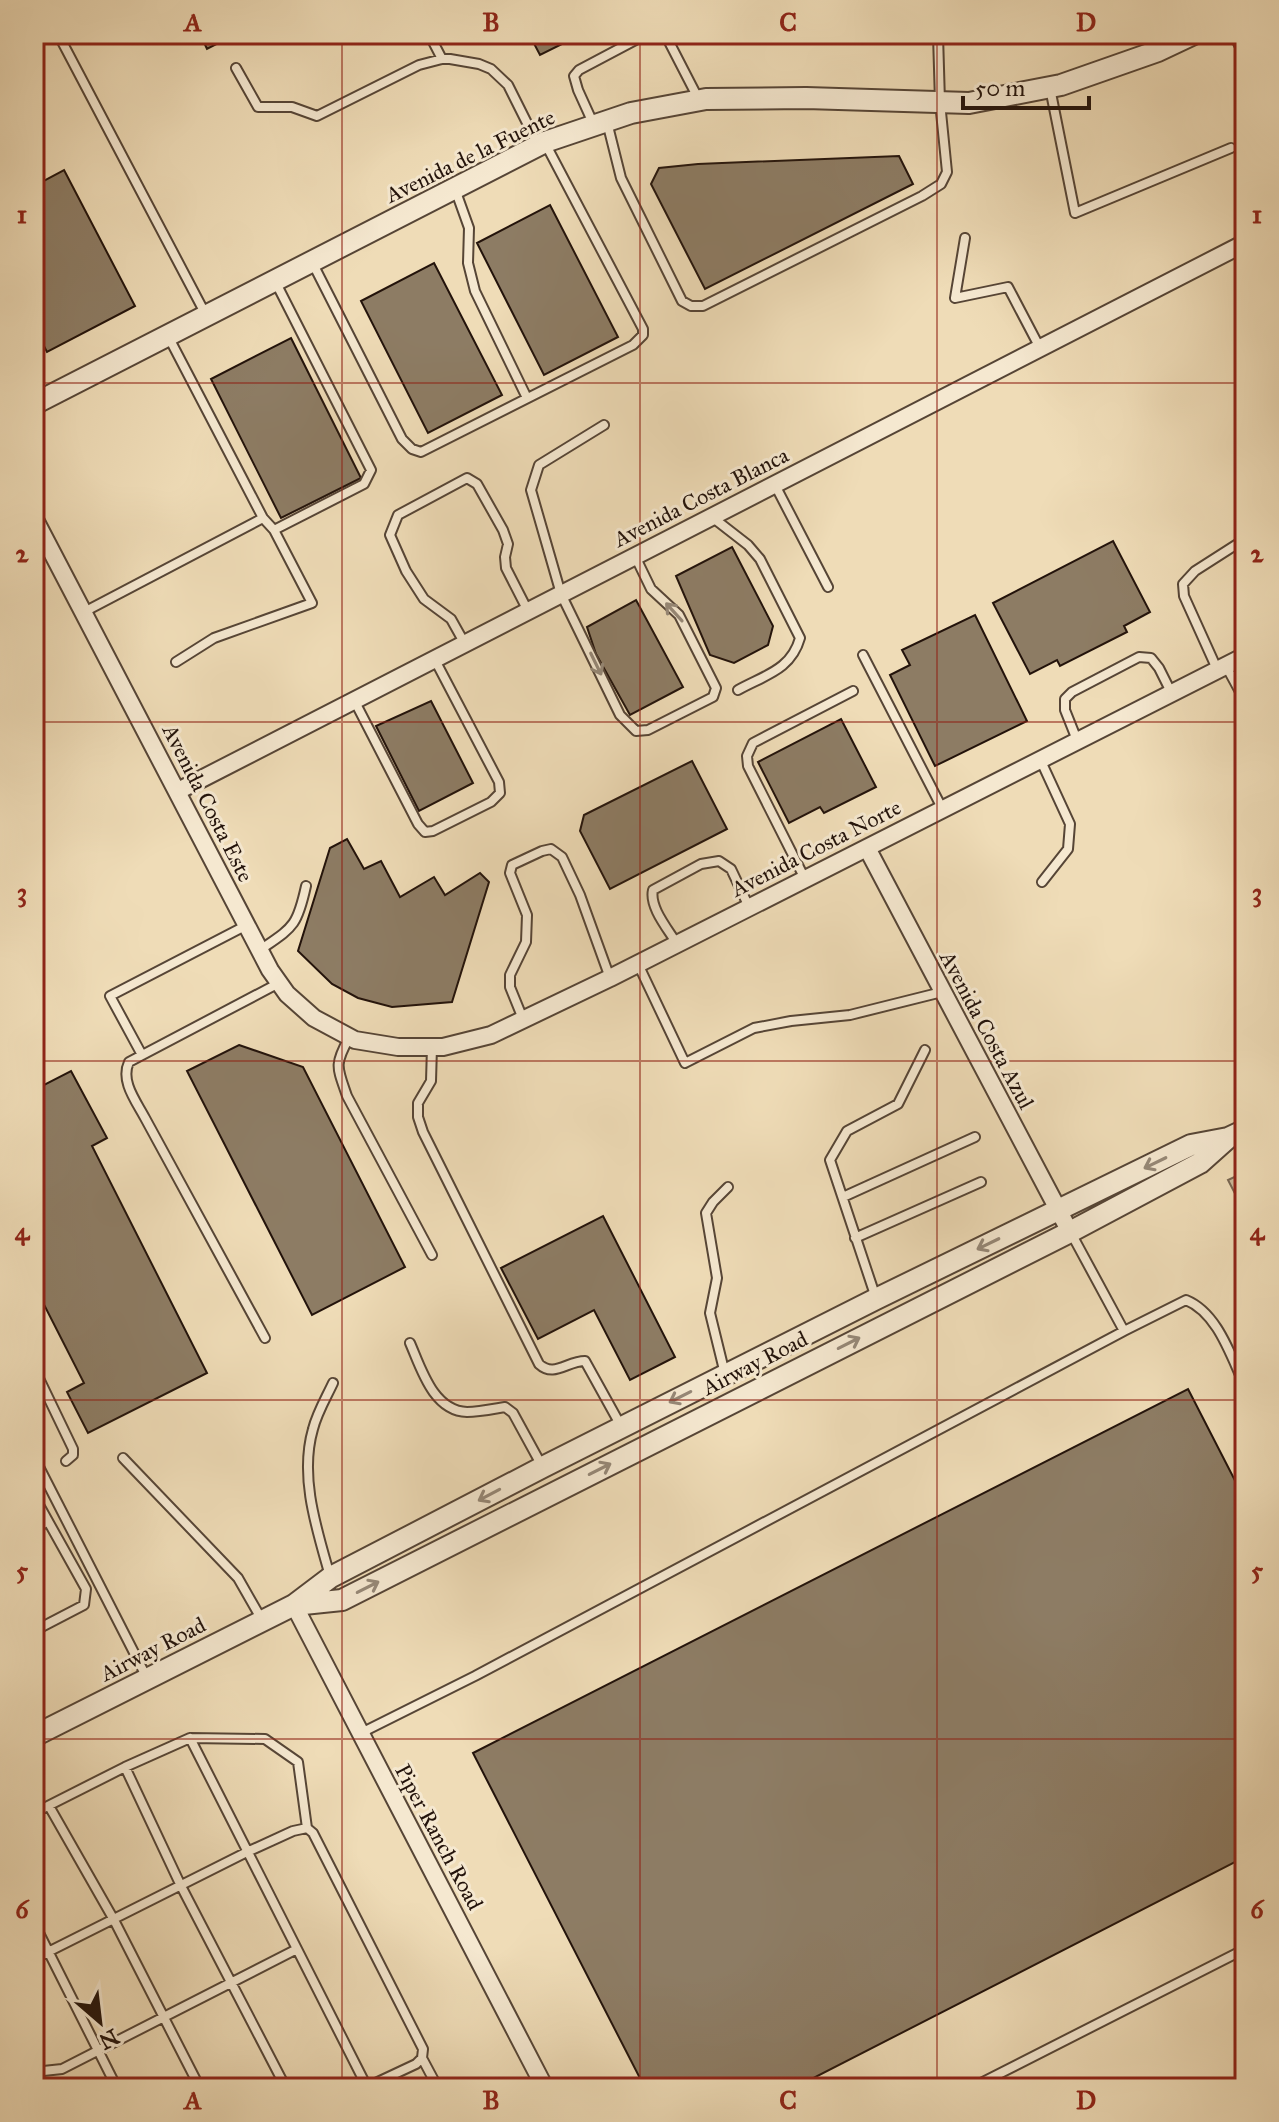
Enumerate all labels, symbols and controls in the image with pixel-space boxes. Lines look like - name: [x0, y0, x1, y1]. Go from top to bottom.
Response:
- text: A: [182, 6, 202, 38]
- text: B: [482, 6, 500, 38]
- text: C: [779, 6, 797, 38]
- text: D: [1076, 6, 1096, 38]
- scale bar: [963, 60, 1089, 110]
- text: 50 m: [975, 73, 1025, 103]
- street label: Avenida de la Fuente: [380, 103, 559, 209]
- text: 1: [17, 198, 27, 230]
- text: 1: [1252, 198, 1262, 230]
- street label: Avenida Costa Blanca: [608, 441, 794, 553]
- text: 2: [16, 537, 30, 569]
- text: 2: [1251, 537, 1265, 569]
- one-way arrow: [665, 602, 684, 623]
- one-way arrow: [589, 652, 604, 675]
- street label: Avenida Costa Este: [156, 719, 259, 886]
- street label: Avenida Costa Norte: [726, 794, 905, 903]
- text: 3: [17, 876, 27, 908]
- text: 3: [1252, 876, 1262, 908]
- street label: Avenida Costa Azul: [934, 945, 1040, 1114]
- one-way arrow: [1143, 1156, 1167, 1171]
- text: 4: [15, 1215, 31, 1247]
- text: 4: [1250, 1215, 1266, 1247]
- one-way arrow: [977, 1237, 1001, 1252]
- street label: Airway Road: [697, 1325, 812, 1401]
- one-way arrow: [837, 1334, 861, 1350]
- one-way arrow: [669, 1390, 693, 1406]
- one-way arrow: [587, 1461, 611, 1477]
- one-way arrow: [478, 1487, 502, 1503]
- text: 5: [16, 1554, 29, 1586]
- text: 5: [1251, 1554, 1264, 1586]
- one-way arrow: [356, 1579, 380, 1594]
- street label: Airway Road: [95, 1611, 210, 1687]
- street label: Piper Ranch Road: [389, 1759, 489, 1915]
- text: 6: [15, 1893, 30, 1925]
- text: 6: [1250, 1893, 1265, 1925]
- north arrow: [60, 1982, 140, 2062]
- text: N: [94, 2023, 124, 2056]
- text: A: [182, 2084, 202, 2116]
- text: B: [482, 2084, 500, 2116]
- text: C: [779, 2084, 797, 2116]
- text: D: [1076, 2084, 1096, 2116]

